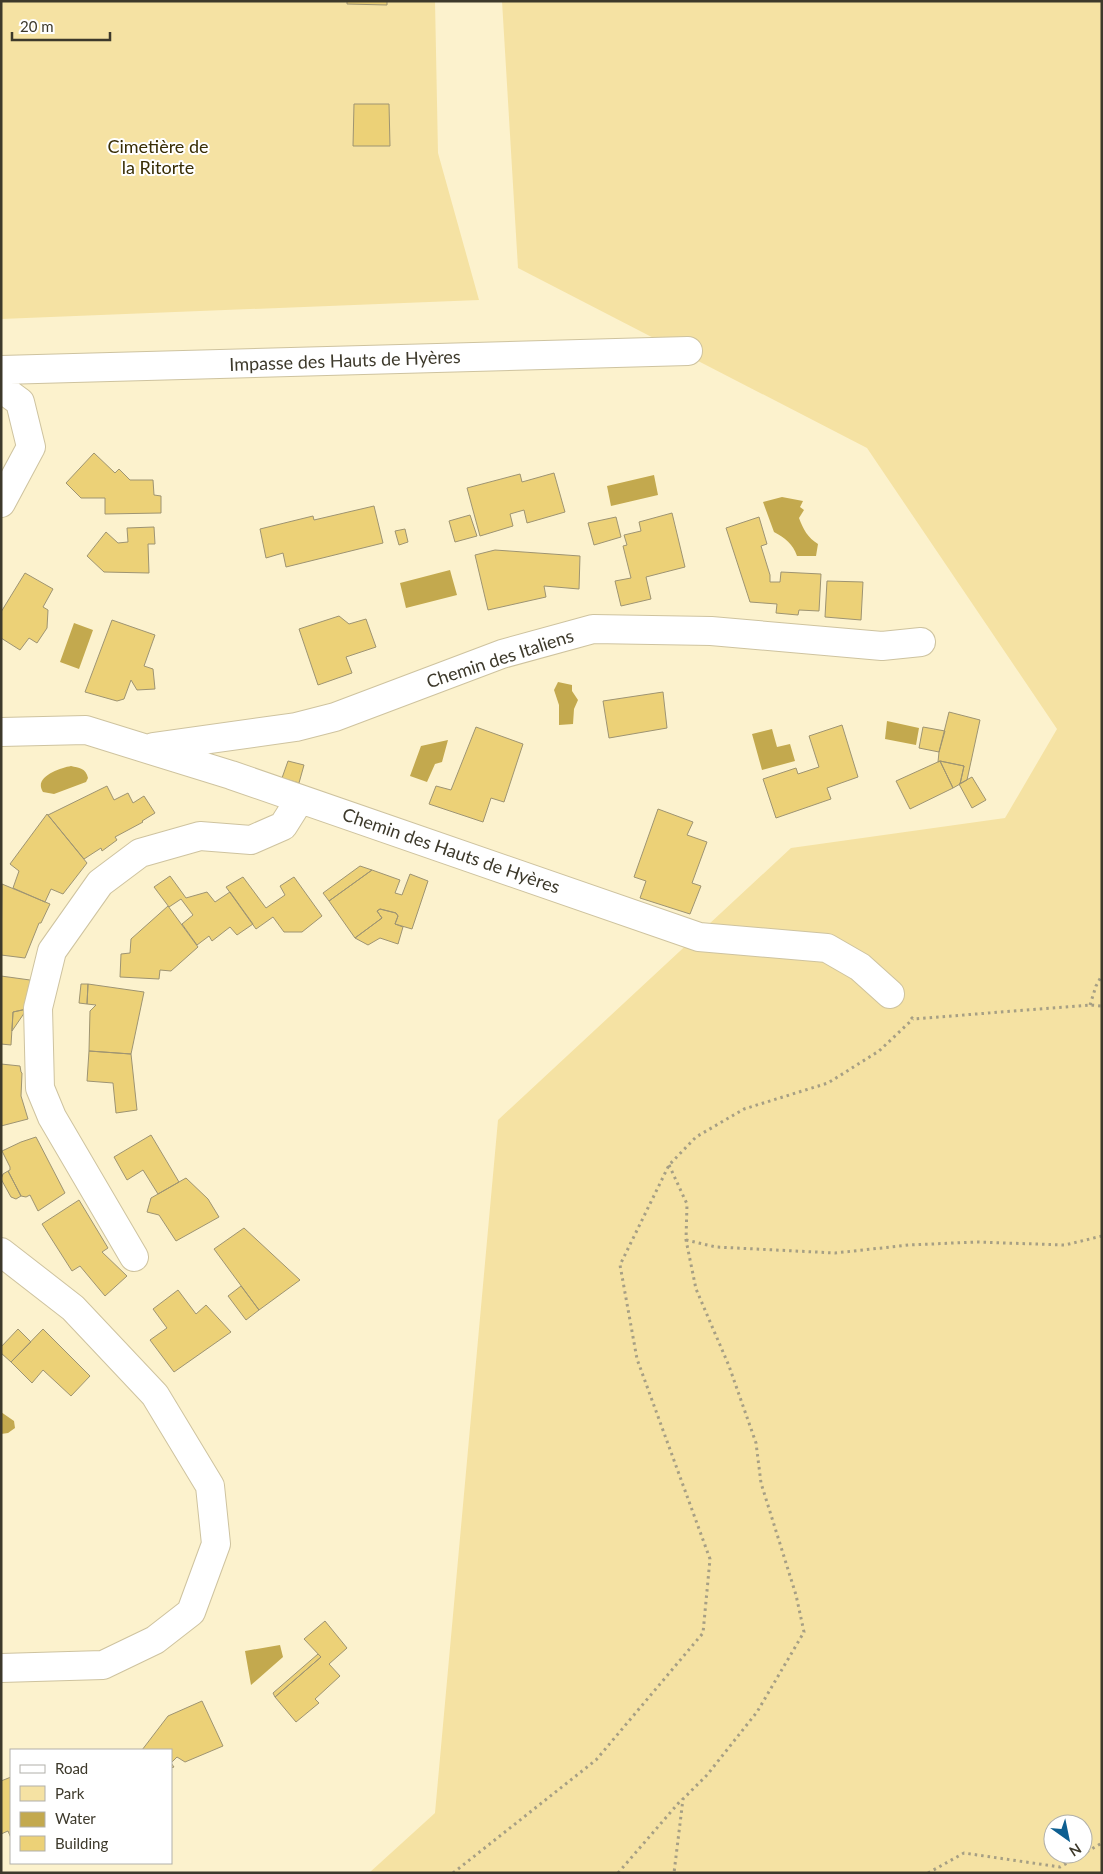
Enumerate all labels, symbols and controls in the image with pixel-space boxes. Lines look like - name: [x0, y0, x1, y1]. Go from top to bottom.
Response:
- scale bar: [12, 10, 110, 42]
- text: 20 m: [20, 17, 54, 35]
- park label: Cimetière de la Ritorte: [107, 135, 209, 178]
- street label: Impasse des Hauts de Hyères: [229, 345, 461, 375]
- street label: Chemin des Italiens: [423, 624, 576, 692]
- street label: Chemin des Hauts de Hyères: [340, 802, 563, 898]
- legend: [10, 1749, 172, 1864]
- text: Road: [55, 1759, 88, 1777]
- text: Park: [55, 1784, 85, 1802]
- text: Water: [55, 1809, 96, 1827]
- north arrow: [1043, 1814, 1093, 1864]
- text: Building: [55, 1834, 108, 1852]
- text: N: [1066, 1840, 1085, 1860]

